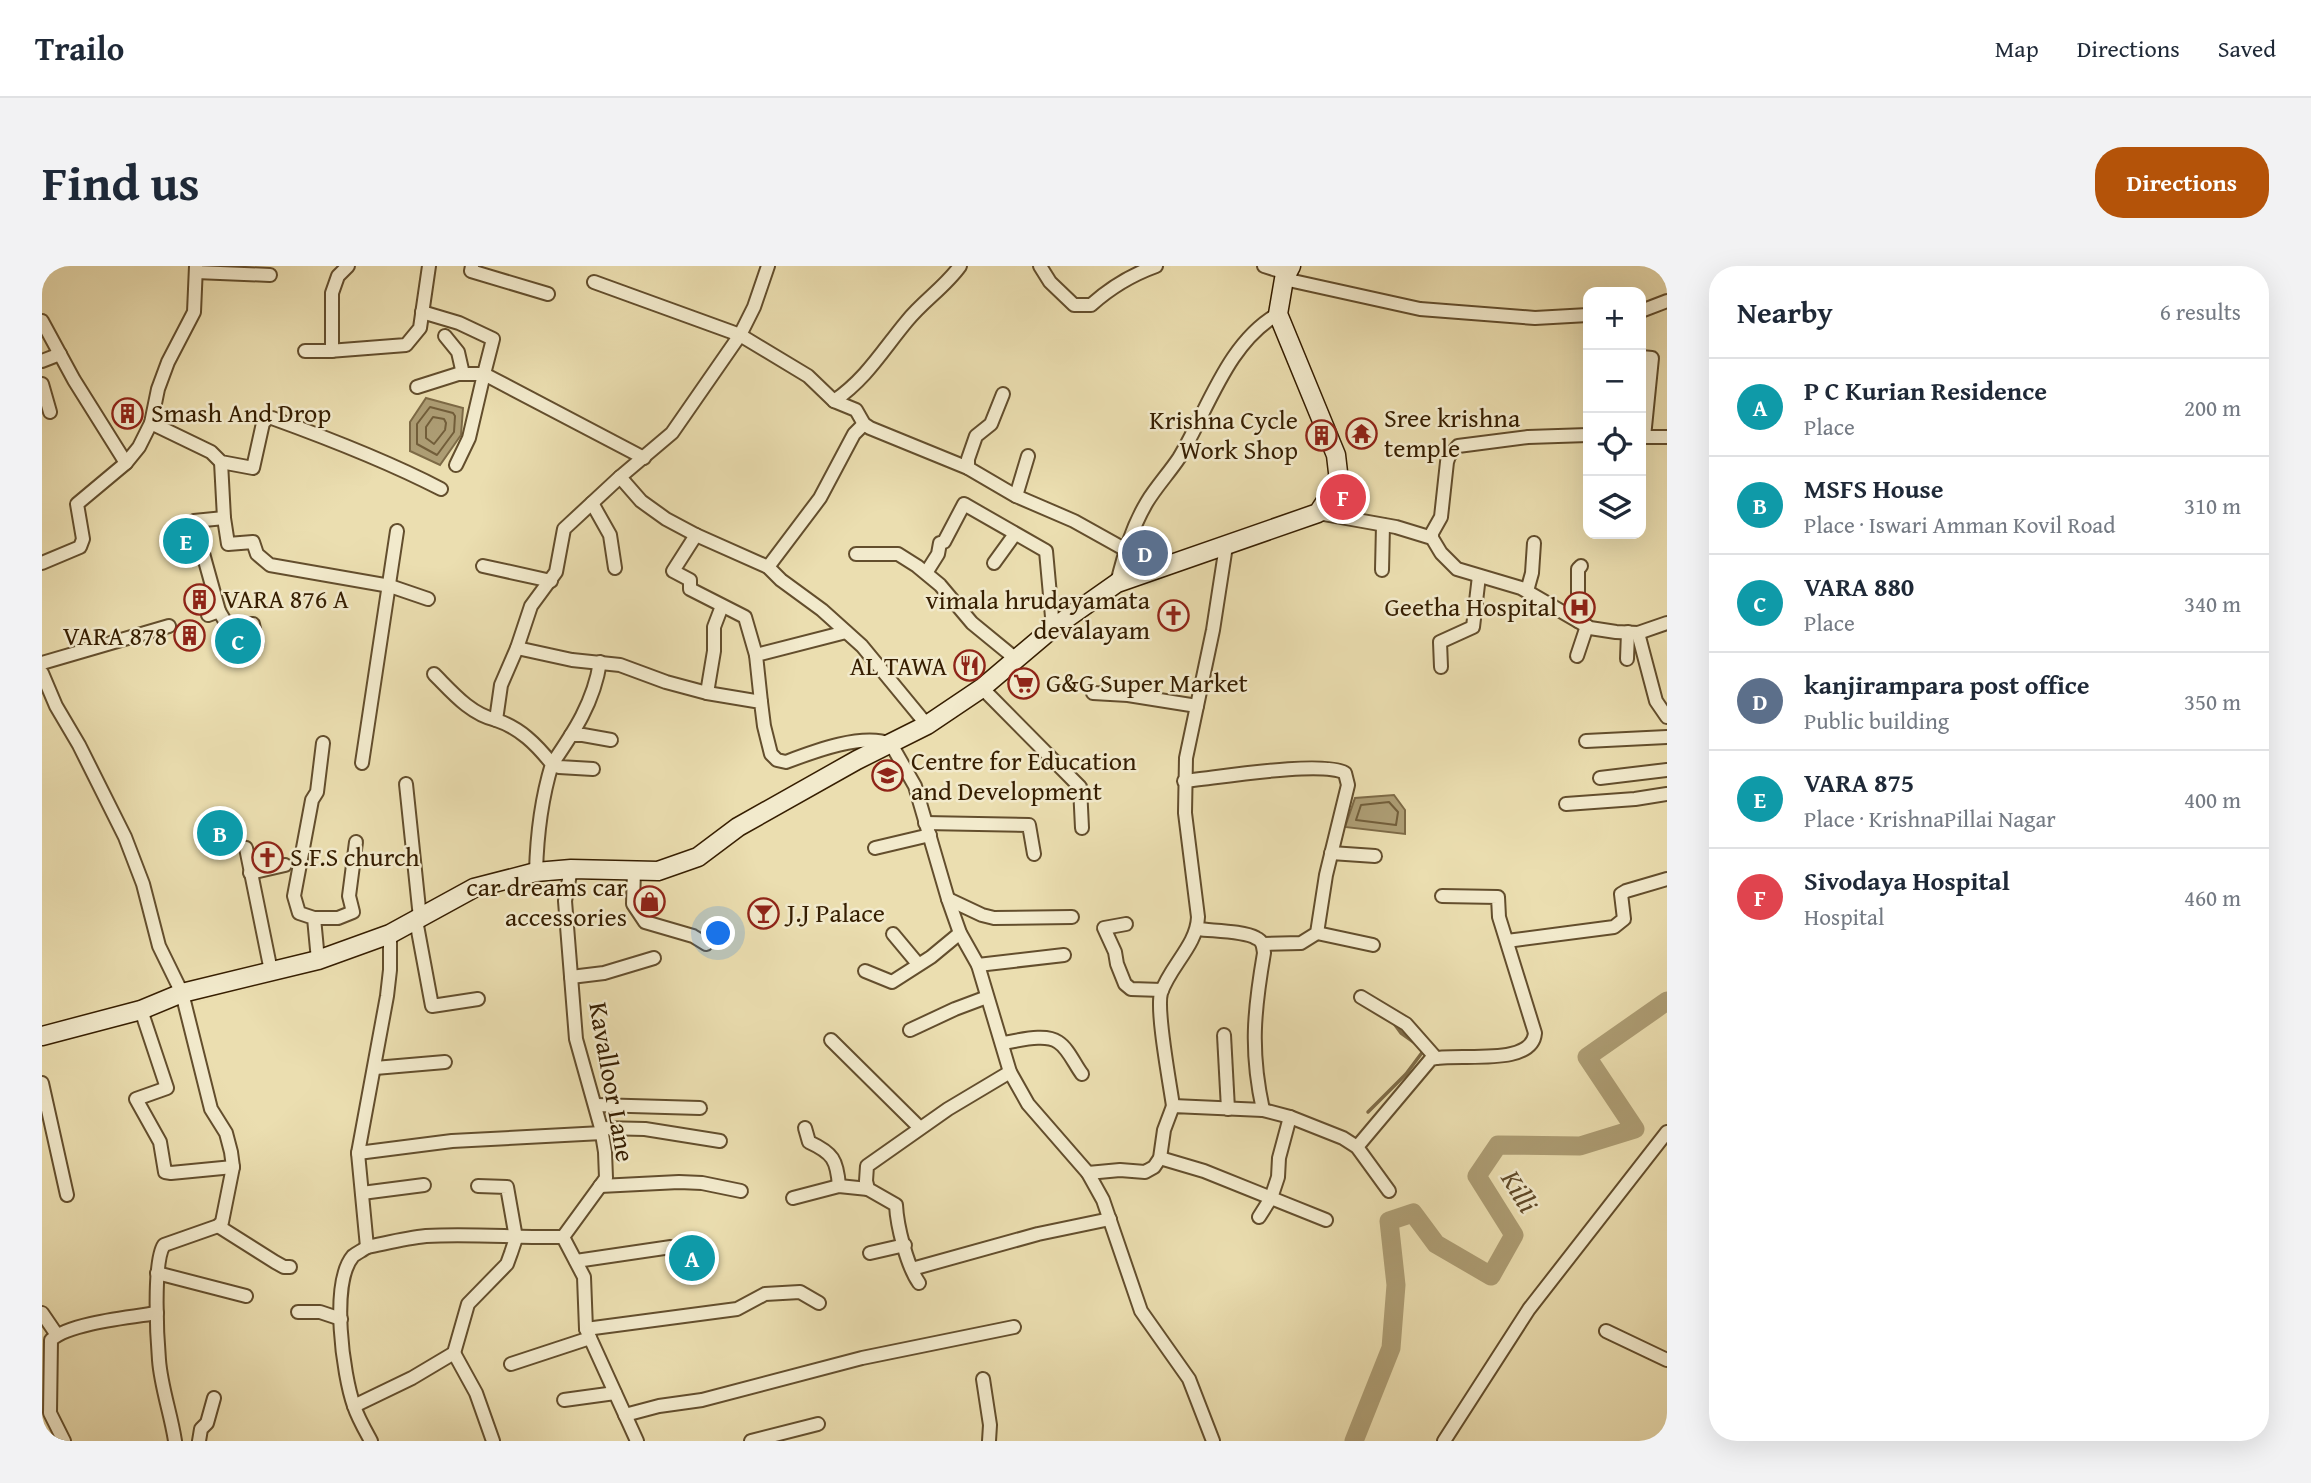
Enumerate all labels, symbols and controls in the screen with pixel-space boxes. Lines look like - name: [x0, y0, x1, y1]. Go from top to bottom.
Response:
- text: Trailo: [35, 24, 124, 72]
- text: Map: [1995, 31, 2039, 66]
- text: Directions: [2077, 31, 2180, 66]
- text: Saved: [2218, 31, 2276, 66]
- text: Find us: [42, 146, 200, 218]
- button: Directions: [2095, 147, 2269, 218]
- map controls: [1583, 287, 1646, 539]
- button: +: [1583, 287, 1646, 350]
- text: Nearby: [1737, 290, 1833, 334]
- text: 6 results: [2160, 295, 2241, 328]
- button: −: [1583, 350, 1646, 413]
- text: P C Kurian Residence: [1804, 371, 2047, 410]
- text: A: [1753, 391, 1767, 424]
- text: 200 m: [2184, 391, 2241, 424]
- place label: Smash And Drop: [151, 393, 331, 432]
- building icon: Smash And Drop: [111, 396, 145, 430]
- place label: Sree krishna temple: [1384, 398, 1521, 467]
- place label: Krishna Cycle Work Shop: [1149, 400, 1298, 469]
- text: Place: [1804, 410, 1855, 443]
- button: locate: [1583, 413, 1646, 476]
- temple icon: Sree krishna temple: [1344, 416, 1378, 450]
- building icon: Krishna Cycle Work Shop: [1304, 418, 1338, 452]
- text: MSFS House: [1804, 469, 1944, 508]
- pin: F: [1320, 471, 1366, 523]
- button: layers: [1583, 476, 1646, 539]
- text: B: [1753, 489, 1767, 522]
- text: 310 m: [2184, 489, 2241, 522]
- text: Place · Iswari Amman Kovil Road: [1804, 508, 2116, 541]
- pin: E: [163, 515, 209, 567]
- pin: D: [1122, 527, 1168, 579]
- text: VARA 880: [1804, 567, 1914, 606]
- place label: VARA 876 A: [223, 579, 349, 618]
- place label: vimala hrudayamata devalayam: [926, 580, 1151, 649]
- building icon: VARA 876 A: [183, 582, 217, 616]
- place label: Geetha Hospital: [1385, 587, 1557, 626]
- text: C: [1753, 587, 1767, 620]
- text: 340 m: [2184, 587, 2241, 620]
- hospital icon: Geetha Hospital: [1563, 590, 1597, 624]
- church icon: vimala hrudayamata devalayam: [1156, 598, 1190, 632]
- text: Place: [1804, 606, 1855, 639]
- pin: C: [215, 615, 261, 667]
- place label: VARA 878: [63, 616, 167, 655]
- building icon: VARA 878: [173, 619, 207, 653]
- place label: AL TAWA: [850, 646, 947, 685]
- restaurant icon: AL TAWA: [953, 649, 987, 683]
- place label: G&G Super Market: [1046, 663, 1248, 702]
- text: kanjirampara post office: [1804, 665, 2090, 704]
- supermarket icon: G&G Super Market: [1006, 666, 1040, 700]
- text: D: [1753, 685, 1767, 718]
- text: 350 m: [2184, 685, 2241, 718]
- text: Public building: [1804, 704, 1949, 737]
- place label: Centre for Education and Development: [911, 741, 1137, 810]
- school or university icon: Centre for Education and Development: [871, 759, 905, 793]
- text: VARA 875: [1804, 763, 1914, 802]
- text: E: [1754, 783, 1766, 816]
- text: 400 m: [2184, 783, 2241, 816]
- text: Place · KrishnaPillai Nagar: [1804, 802, 2056, 835]
- pin: B: [197, 807, 243, 859]
- place label: S.F.S church: [290, 837, 420, 876]
- church icon: S.F.S church: [250, 840, 284, 874]
- text: Sivodaya Hospital: [1804, 861, 2010, 900]
- place label: car dreams car accessories: [466, 867, 627, 936]
- text: F: [1754, 881, 1766, 914]
- text: 460 m: [2184, 881, 2241, 914]
- shop icon: car dreams car accessories: [633, 885, 667, 919]
- place label: J.J Palace: [784, 893, 885, 932]
- bar icon: J.J Palace: [747, 896, 781, 930]
- text: Hospital: [1804, 900, 1884, 933]
- your location: [701, 916, 735, 950]
- street label: Kavalloor Lane: [579, 999, 646, 1165]
- water label: Killi: [1491, 1161, 1549, 1220]
- pin: A: [669, 1232, 715, 1284]

